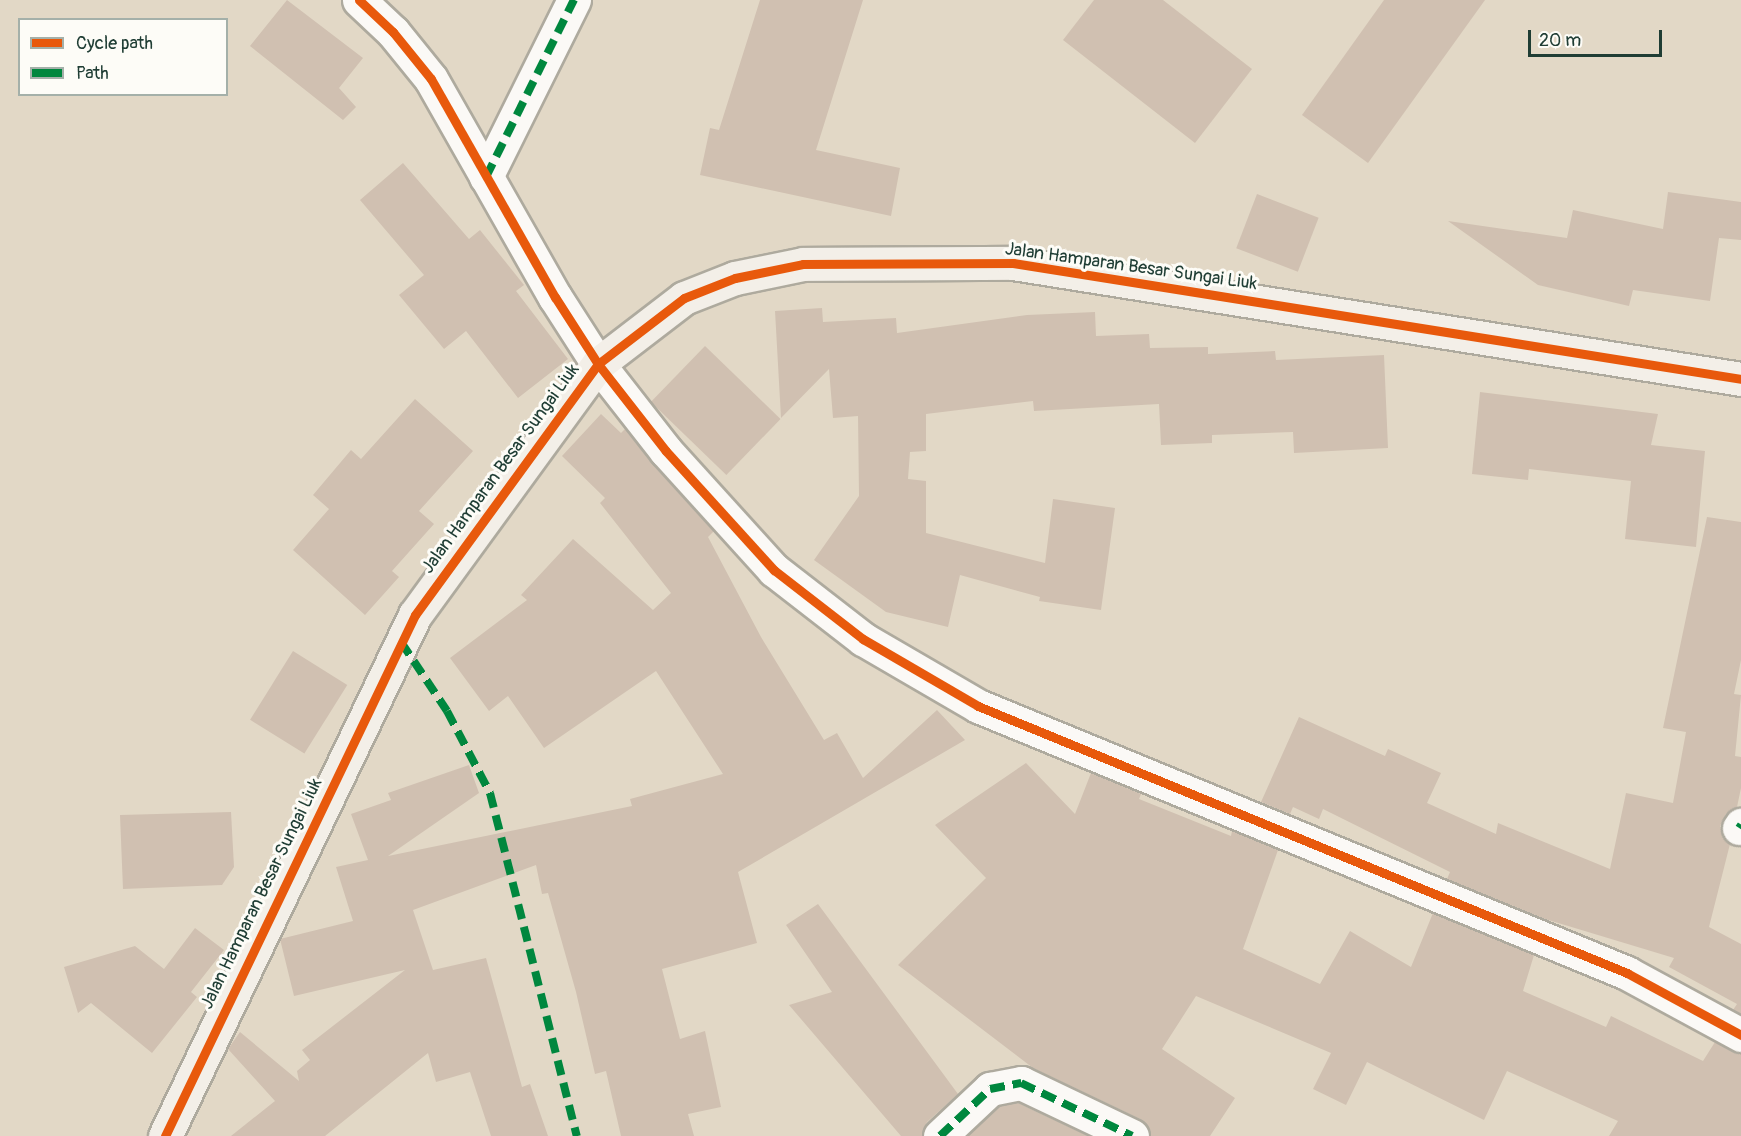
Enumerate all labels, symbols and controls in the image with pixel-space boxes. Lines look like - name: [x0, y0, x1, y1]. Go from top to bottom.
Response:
- legend: [18, 18, 228, 96]
- scale bar: [1531, 18, 1664, 56]
- text: 20 m: [1539, 29, 1581, 52]
- text: Cycle path: [76, 32, 153, 55]
- text: Path: [76, 62, 109, 85]
- street label: Jalan Hamparan Besar Sungai Liuk: [1004, 239, 1258, 295]
- street label: Jalan Hamparan Besar Sungai Liuk: [418, 360, 584, 578]
- street label: Jalan Hamparan Besar Sungai Liuk: [197, 775, 327, 1013]

